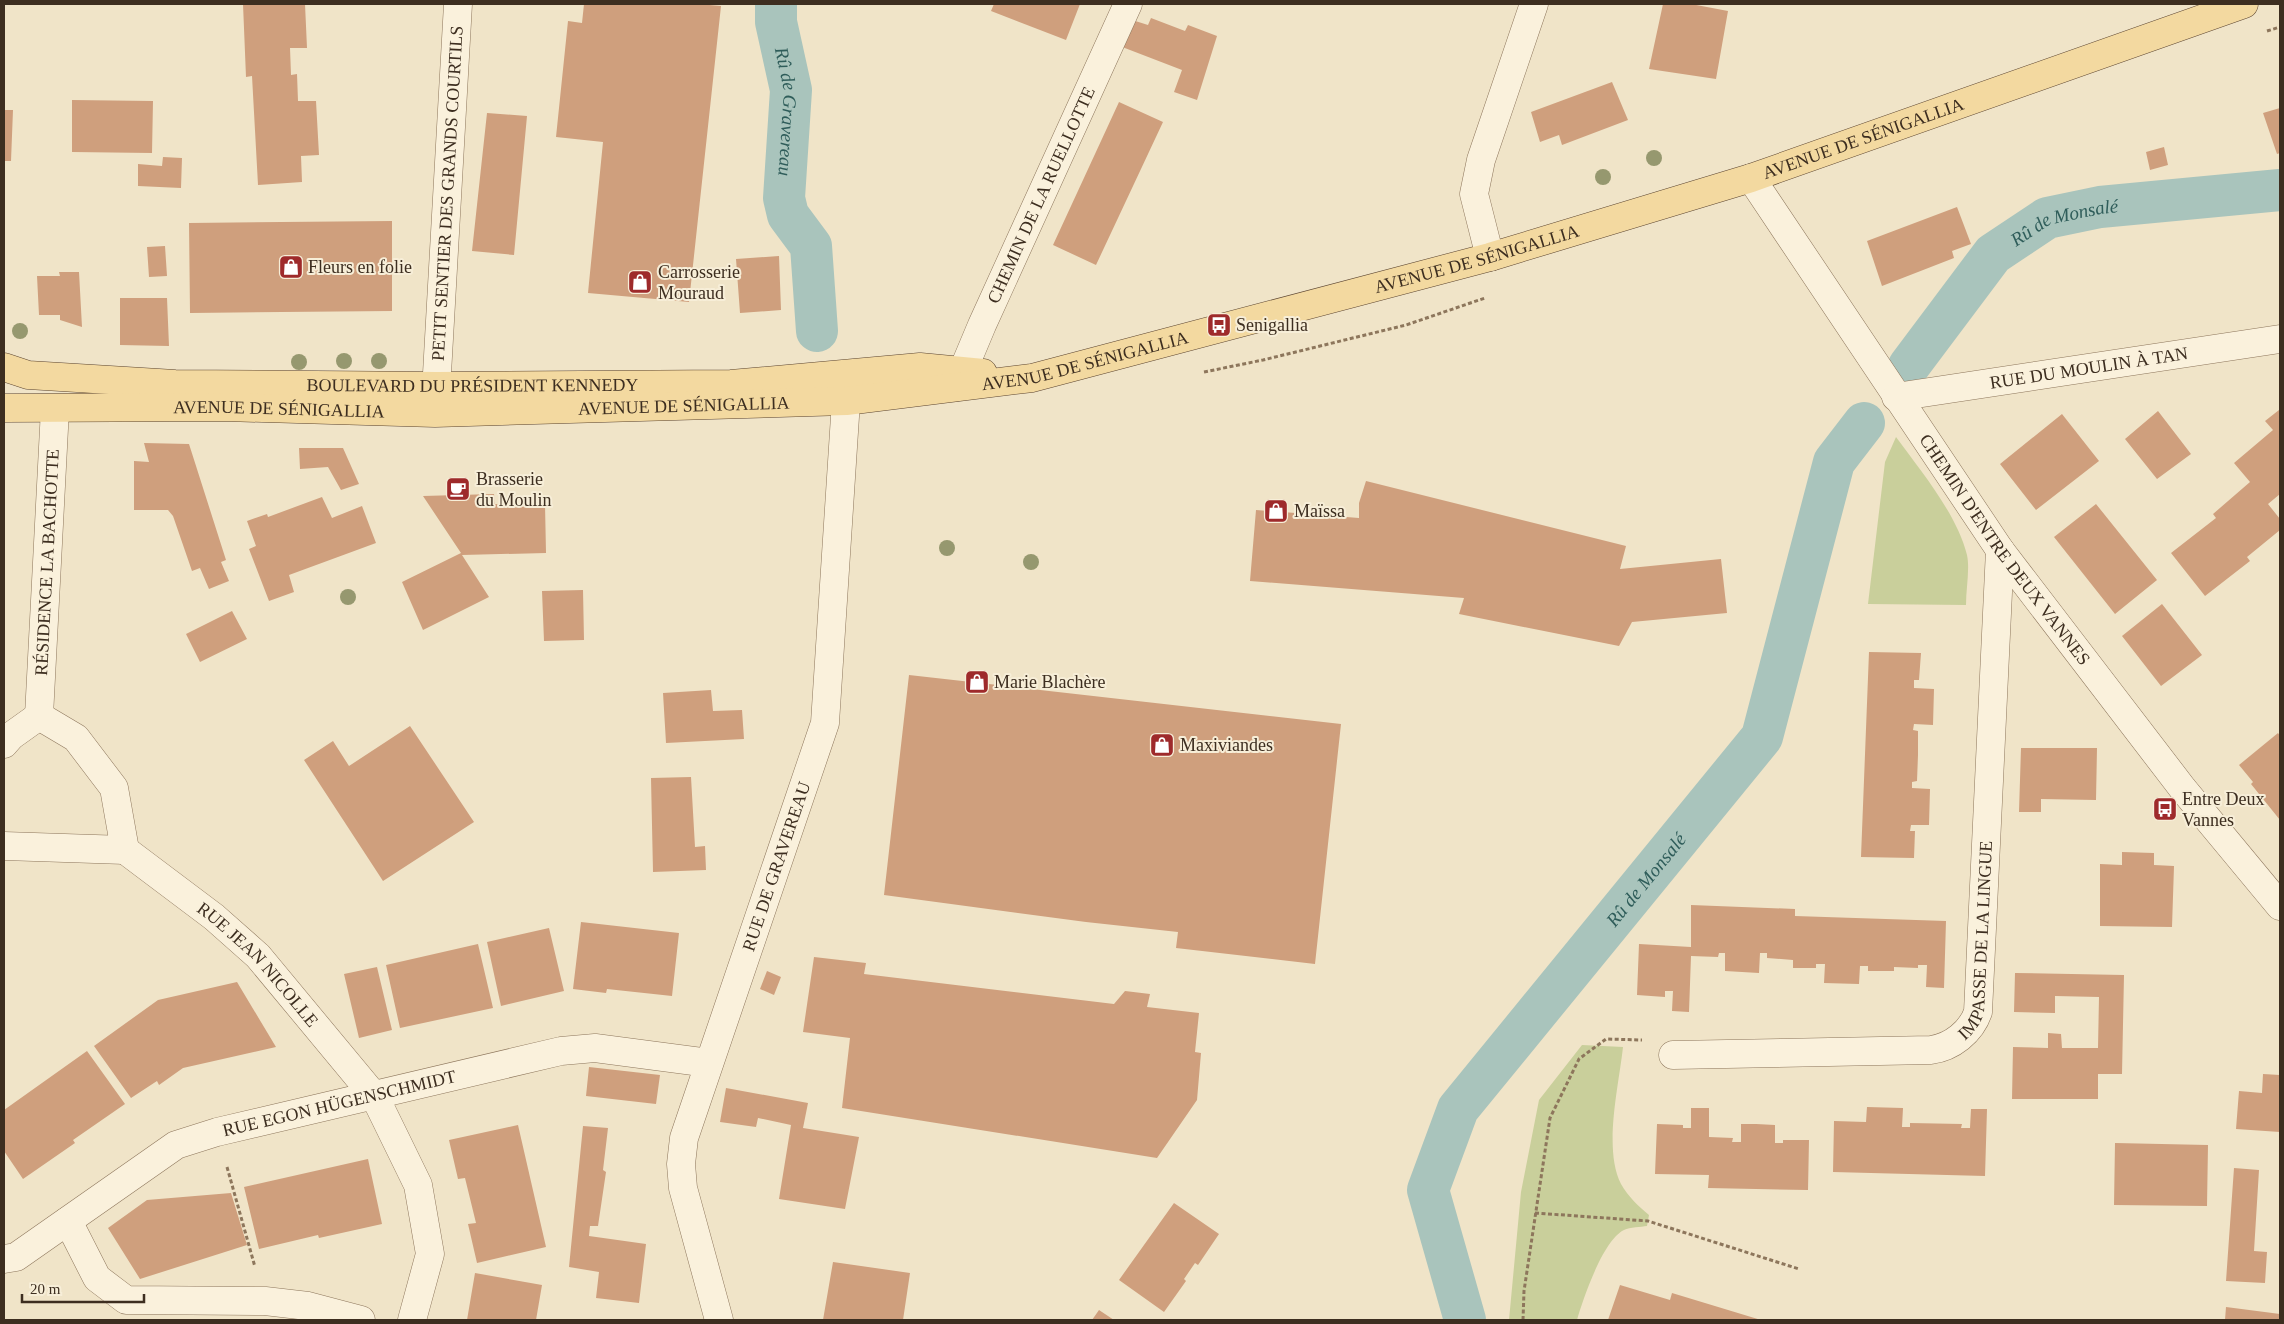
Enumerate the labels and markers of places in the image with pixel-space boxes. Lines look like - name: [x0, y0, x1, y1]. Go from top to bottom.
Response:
- shop icon: Fleurs en folie: [278, 254, 304, 280]
- place label: Fleurs en folie: [308, 257, 412, 277]
- place label: Carrosserie Mouraud: [658, 262, 740, 303]
- shop icon: Carrosserie Mouraud: [627, 269, 653, 295]
- bus stop icon: Senigallia: [1206, 312, 1232, 338]
- place label: Senigallia: [1236, 315, 1308, 335]
- place label: Brasserie du Moulin: [476, 469, 552, 510]
- cafe icon: Brasserie du Moulin: [445, 476, 471, 502]
- shop icon: Maïssa: [1263, 498, 1289, 524]
- place label: Maïssa: [1294, 501, 1345, 521]
- shop icon: Marie Blachère: [964, 669, 990, 695]
- place label: Marie Blachère: [994, 672, 1105, 692]
- shop icon: Maxiviandes: [1149, 732, 1175, 758]
- place label: Maxiviandes: [1180, 735, 1273, 755]
- place label: Entre Deux Vannes: [2182, 789, 2264, 830]
- bus stop icon: Entre Deux Vannes: [2152, 796, 2178, 822]

